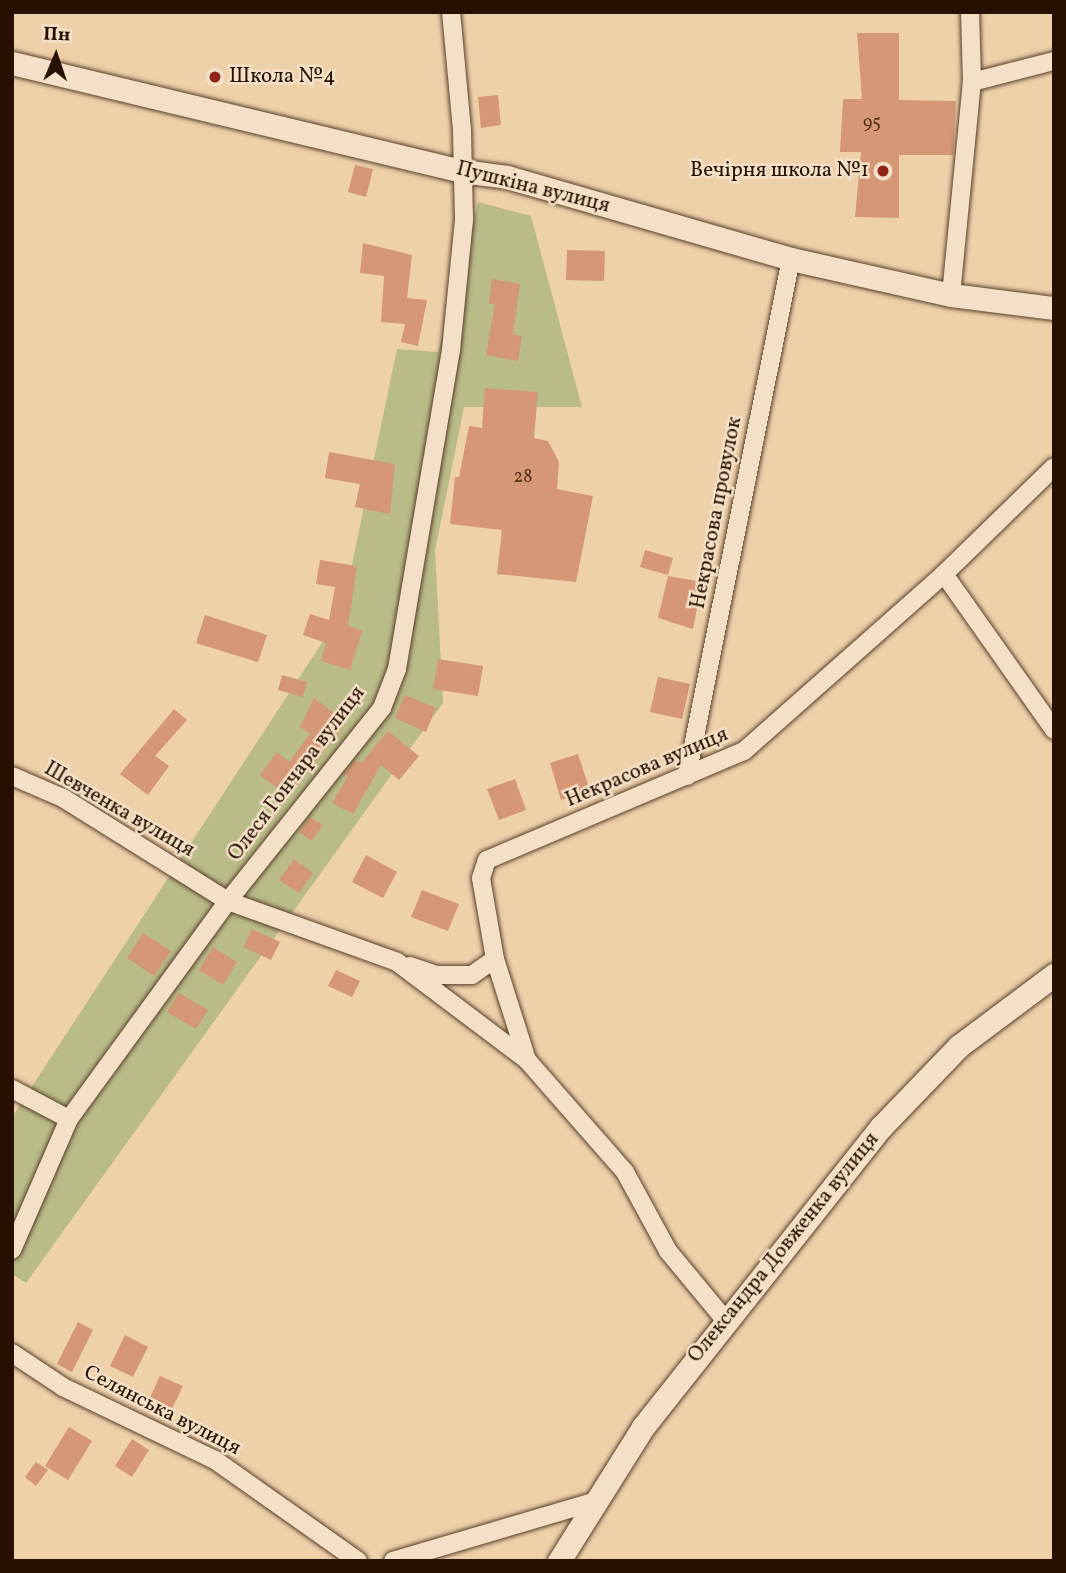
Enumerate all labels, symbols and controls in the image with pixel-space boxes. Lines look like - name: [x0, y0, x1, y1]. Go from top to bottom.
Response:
- north arrow: [21, 21, 91, 91]
- text: Пн: [43, 22, 71, 48]
- place label: Школа №4: [229, 64, 335, 90]
- marker: Школа №4: [207, 69, 223, 85]
- house number: 95: [863, 113, 881, 135]
- street label: Пушкіна вулиця: [454, 157, 612, 219]
- place label: Вечірня школа №1: [690, 158, 869, 184]
- marker: Вечірня школа №1: [875, 163, 891, 179]
- street label: Некрасова провулок: [686, 415, 748, 611]
- house number: 28: [514, 467, 532, 489]
- street label: Олеся Гончара вулиця: [223, 682, 371, 866]
- street label: Некрасова вулиця: [562, 722, 732, 814]
- street label: Шевченка вулиця: [39, 757, 199, 863]
- street label: Олександра Довженка вулиця: [683, 1128, 885, 1368]
- street label: Селянська вулиця: [79, 1360, 245, 1462]

